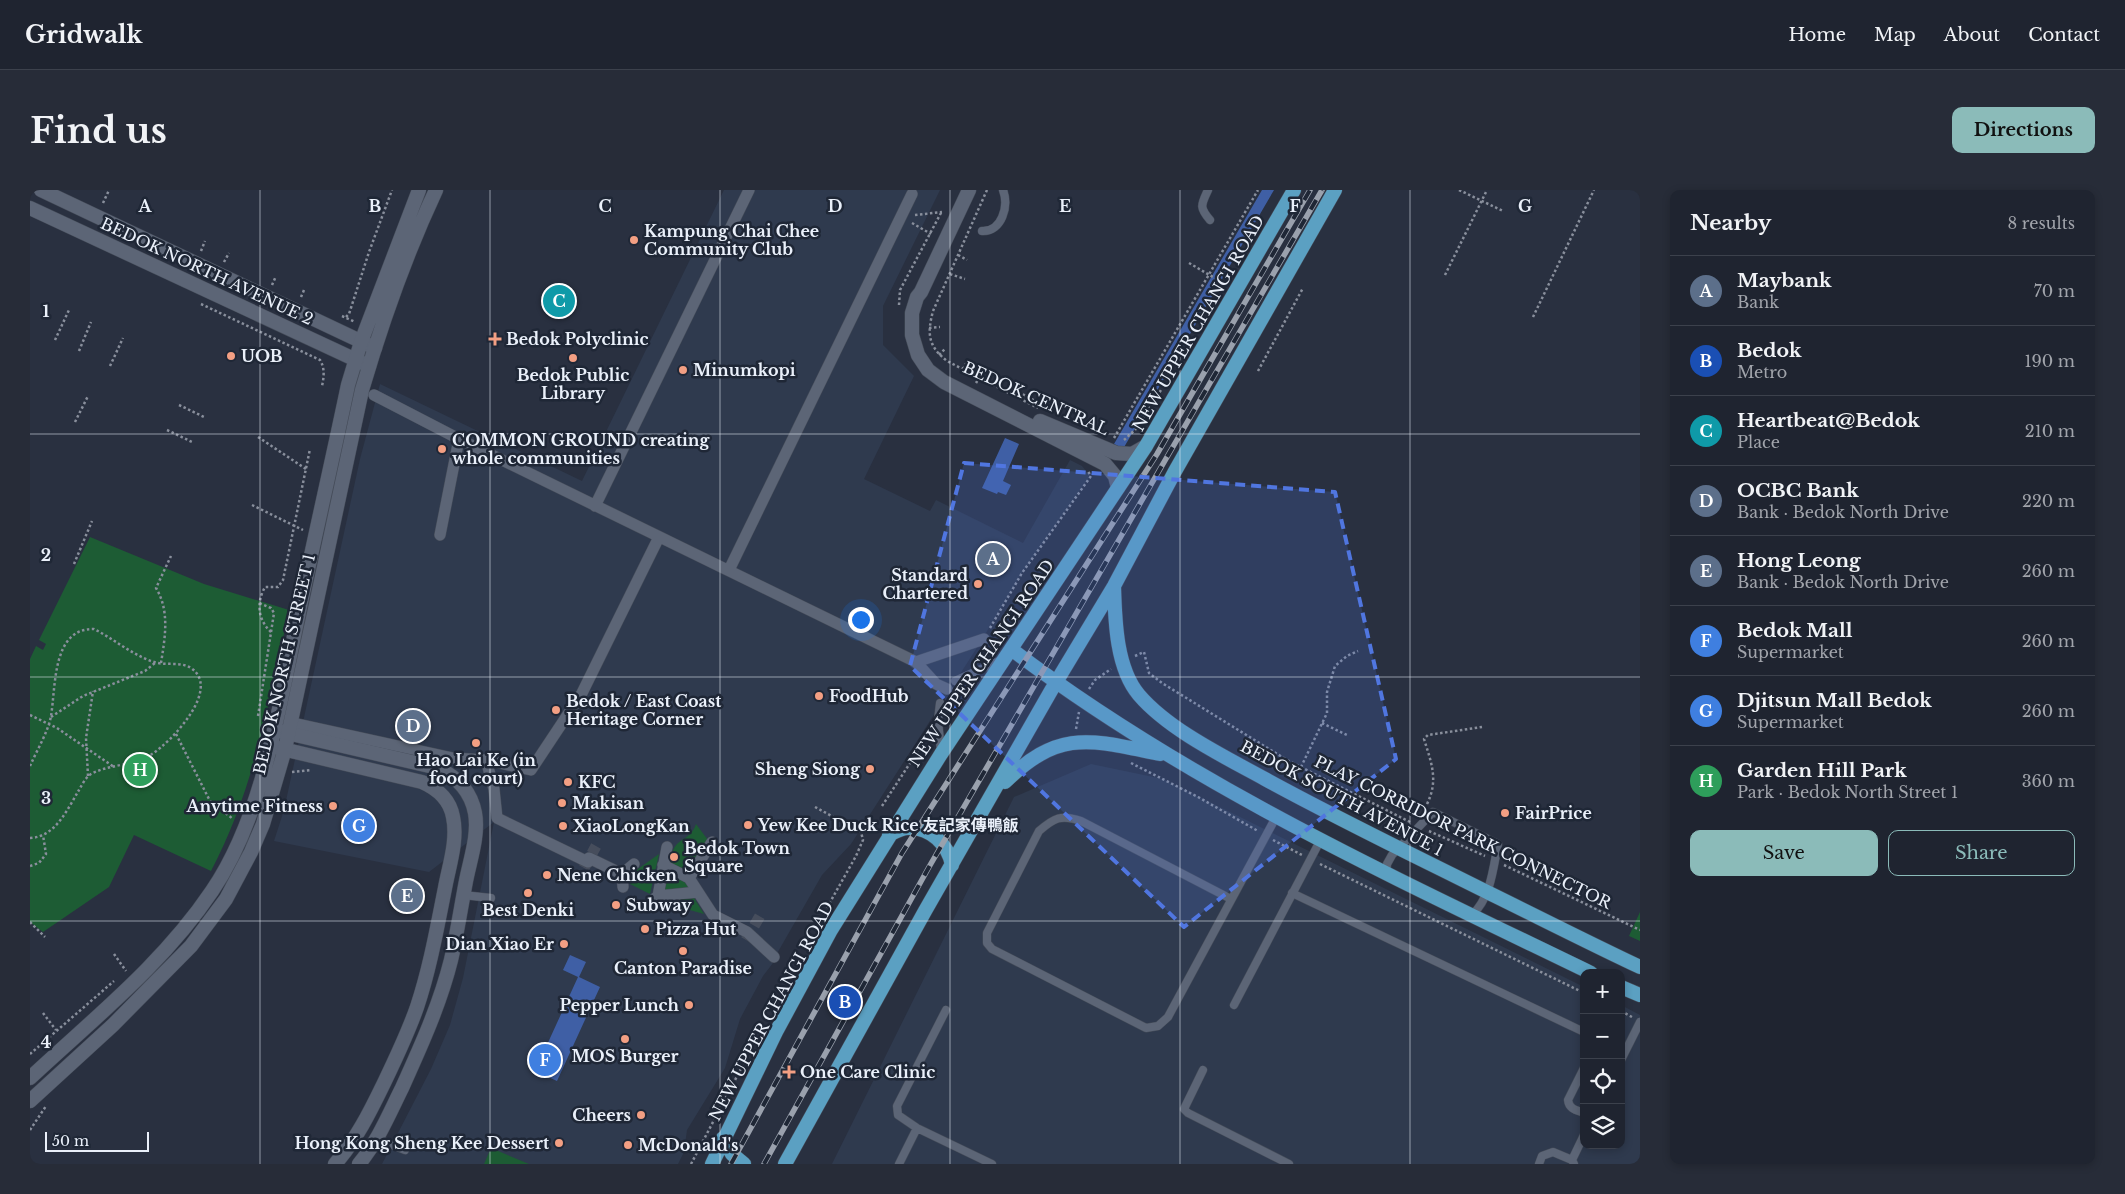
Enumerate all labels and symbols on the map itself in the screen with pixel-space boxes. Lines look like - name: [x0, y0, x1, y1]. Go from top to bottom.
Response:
- text: A: [138, 196, 153, 216]
- text: B: [369, 196, 382, 216]
- text: C: [598, 196, 612, 216]
- text: D: [828, 196, 842, 216]
- text: E: [1059, 196, 1071, 216]
- text: F: [1289, 196, 1301, 216]
- text: G: [1518, 196, 1532, 216]
- street label: NEW UPPER CHANGI ROAD: [1128, 212, 1268, 434]
- street label: BEDOK NORTH AVENUE 2: [98, 213, 316, 329]
- place label: Kampung Chai Chee Community Club: [644, 221, 819, 259]
- marker: Kampung Chai Chee Community Club: [628, 234, 640, 246]
- pin: C: [543, 282, 575, 320]
- text: 1: [43, 301, 50, 321]
- place label: Bedok Polyclinic: [506, 329, 648, 349]
- marker: Bedok Polyclinic: [488, 332, 502, 346]
- place label: UOB: [241, 346, 283, 366]
- marker: UOB: [225, 350, 237, 362]
- marker: Bedok Public Library: [567, 352, 579, 364]
- street label: BEDOK CENTRAL: [960, 357, 1113, 439]
- place label: Minumkopi: [693, 360, 796, 380]
- marker: Minumkopi: [677, 364, 689, 376]
- place label: Bedok Public Library: [517, 365, 629, 403]
- place label: COMMON GROUND creating whole communities: [452, 430, 710, 468]
- marker: COMMON GROUND creating whole communities: [436, 443, 448, 455]
- pin: A: [977, 540, 1009, 578]
- text: 2: [41, 545, 51, 565]
- street label: BEDOK NORTH STREET 1: [249, 552, 319, 776]
- street label: NEW UPPER CHANGI ROAD: [904, 555, 1058, 771]
- place label: Standard Chartered: [882, 565, 968, 603]
- marker: Standard Chartered: [972, 578, 984, 590]
- your location: [848, 607, 874, 633]
- place label: FoodHub: [829, 686, 909, 706]
- marker: FoodHub: [813, 690, 825, 702]
- place label: Bedok / East Coast Heritage Corner: [566, 691, 722, 729]
- marker: Bedok / East Coast Heritage Corner: [550, 704, 562, 716]
- pin: D: [397, 707, 429, 745]
- street label: BEDOK SOUTH AVENUE 1: [1237, 736, 1447, 860]
- marker: Hao Lai Ke (in food court): [470, 737, 482, 749]
- place label: Hao Lai Ke (in food court): [416, 750, 536, 788]
- pin: H: [124, 751, 156, 789]
- street label: PLAY CORRIDOR PARK CONNECTOR: [1311, 751, 1616, 913]
- place label: Sheng Siong: [755, 759, 861, 779]
- marker: Sheng Siong: [864, 763, 876, 775]
- place label: KFC: [578, 772, 615, 792]
- marker: KFC: [562, 776, 574, 788]
- text: 3: [41, 788, 51, 808]
- place label: Makisan: [572, 793, 645, 813]
- place label: Anytime Fitness: [185, 796, 323, 816]
- marker: Makisan: [556, 797, 568, 809]
- marker: Anytime Fitness: [327, 800, 339, 812]
- place label: FairPrice: [1515, 803, 1592, 823]
- pin: G: [343, 807, 375, 845]
- marker: FairPrice: [1499, 807, 1511, 819]
- place label: Yew Kee Duck Rice 友記家傳鴨飯: [757, 815, 1019, 835]
- place label: XiaoLongKan: [572, 816, 690, 836]
- marker: Yew Kee Duck Rice 友記家傳鴨飯: [742, 819, 754, 831]
- marker: XiaoLongKan: [557, 820, 569, 832]
- place label: Bedok Town Square: [684, 838, 790, 876]
- marker: Bedok Town Square: [668, 851, 680, 863]
- place label: Nene Chicken: [557, 865, 677, 885]
- marker: Nene Chicken: [541, 869, 553, 881]
- pin: E: [391, 877, 423, 915]
- marker: Best Denki: [522, 887, 534, 899]
- place label: Subway: [626, 895, 692, 915]
- street label: NEW UPPER CHANGI ROAD: [704, 898, 838, 1124]
- marker: Subway: [610, 899, 622, 911]
- place label: Best Denki: [482, 900, 574, 920]
- place label: Pizza Hut: [655, 919, 737, 939]
- marker: Pizza Hut: [639, 923, 651, 935]
- place label: Dian Xiao Er: [445, 934, 554, 954]
- marker: Dian Xiao Er: [558, 938, 570, 950]
- marker: Canton Paradise: [677, 945, 689, 957]
- place label: Canton Paradise: [614, 958, 752, 978]
- pin: B: [829, 983, 861, 1021]
- place label: Pepper Lunch: [560, 995, 680, 1015]
- marker: Pepper Lunch: [683, 999, 695, 1011]
- text: 4: [41, 1032, 51, 1052]
- marker: MOS Burger: [619, 1033, 631, 1045]
- pin: F: [529, 1041, 561, 1079]
- place label: MOS Burger: [571, 1046, 679, 1066]
- place label: One Care Clinic: [800, 1062, 935, 1082]
- marker: One Care Clinic: [782, 1065, 796, 1079]
- place label: Cheers: [572, 1105, 631, 1125]
- marker: Cheers: [635, 1109, 647, 1121]
- scale bar: [45, 1129, 149, 1152]
- place label: Hong Kong Sheng Kee Dessert: [294, 1133, 550, 1153]
- place label: McDonald's: [638, 1135, 739, 1155]
- marker: Hong Kong Sheng Kee Dessert: [553, 1137, 565, 1149]
- marker: McDonald's: [622, 1139, 634, 1151]

